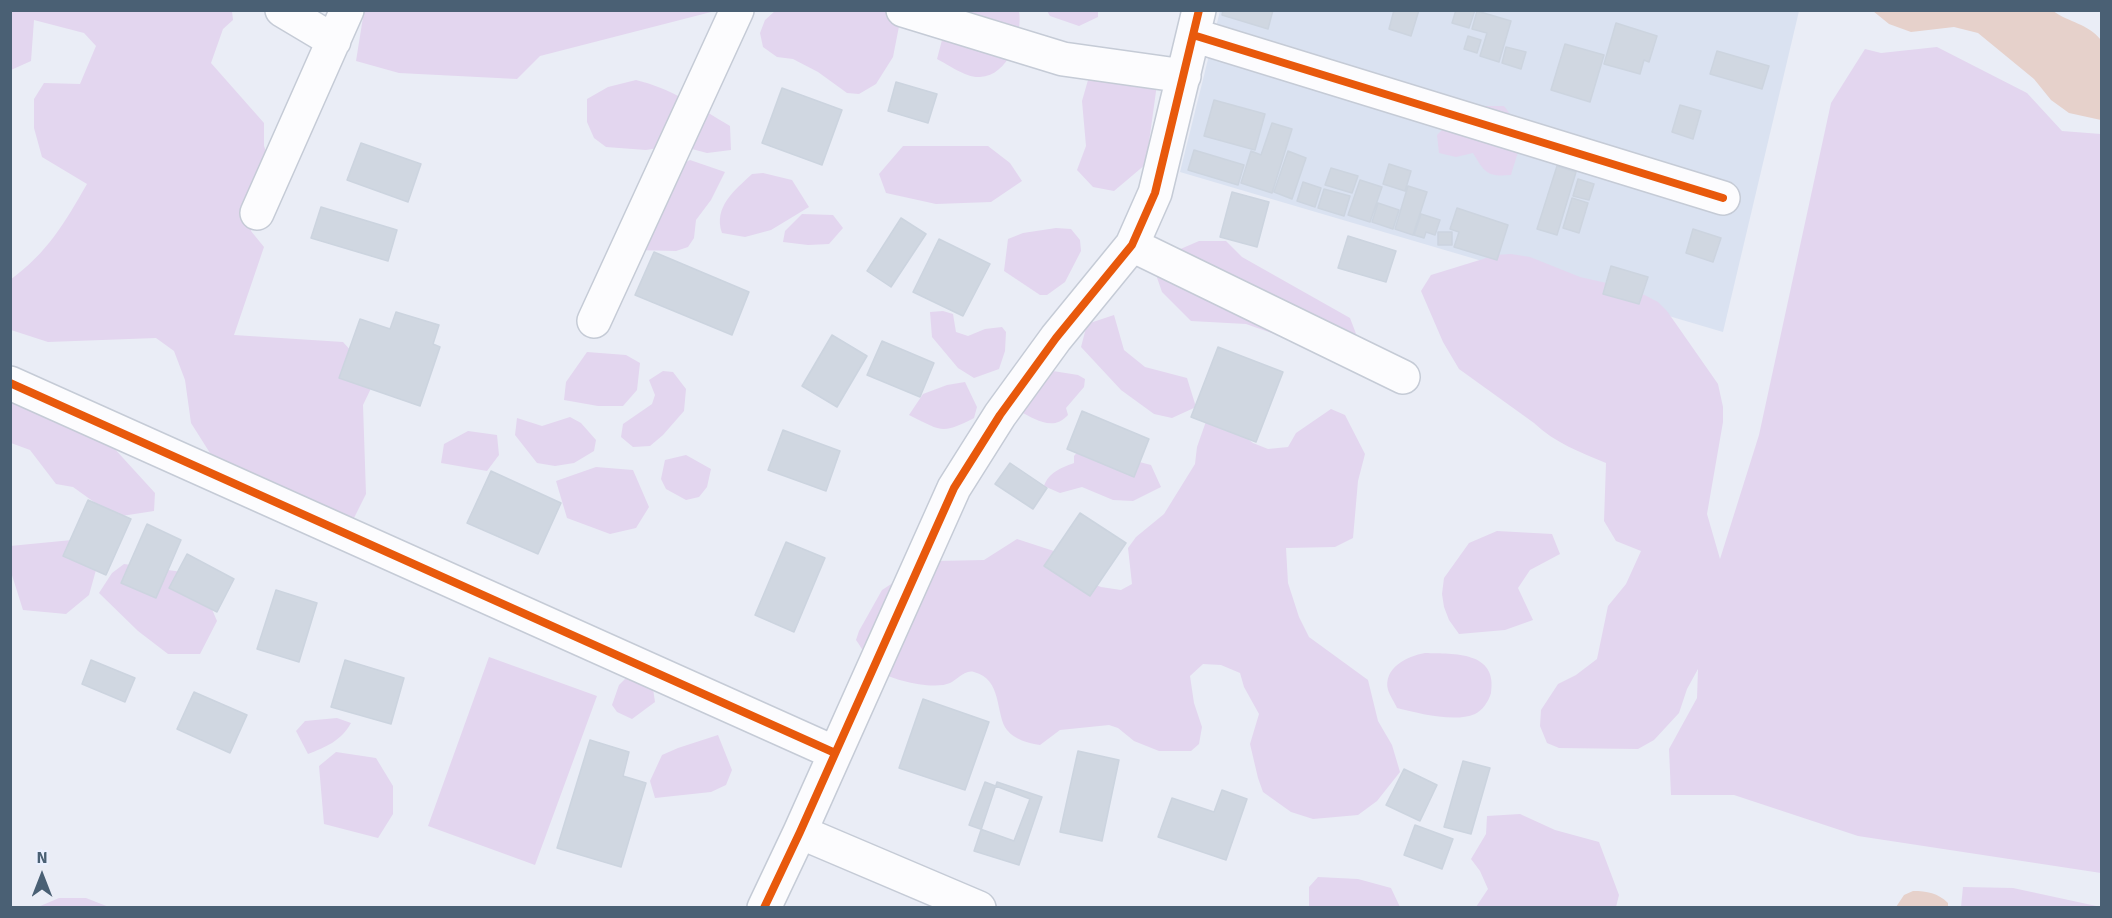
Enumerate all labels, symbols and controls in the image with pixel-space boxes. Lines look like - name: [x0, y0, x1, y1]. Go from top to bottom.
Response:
- north arrow: [12, 846, 72, 906]
- text: N: [36, 848, 48, 868]

